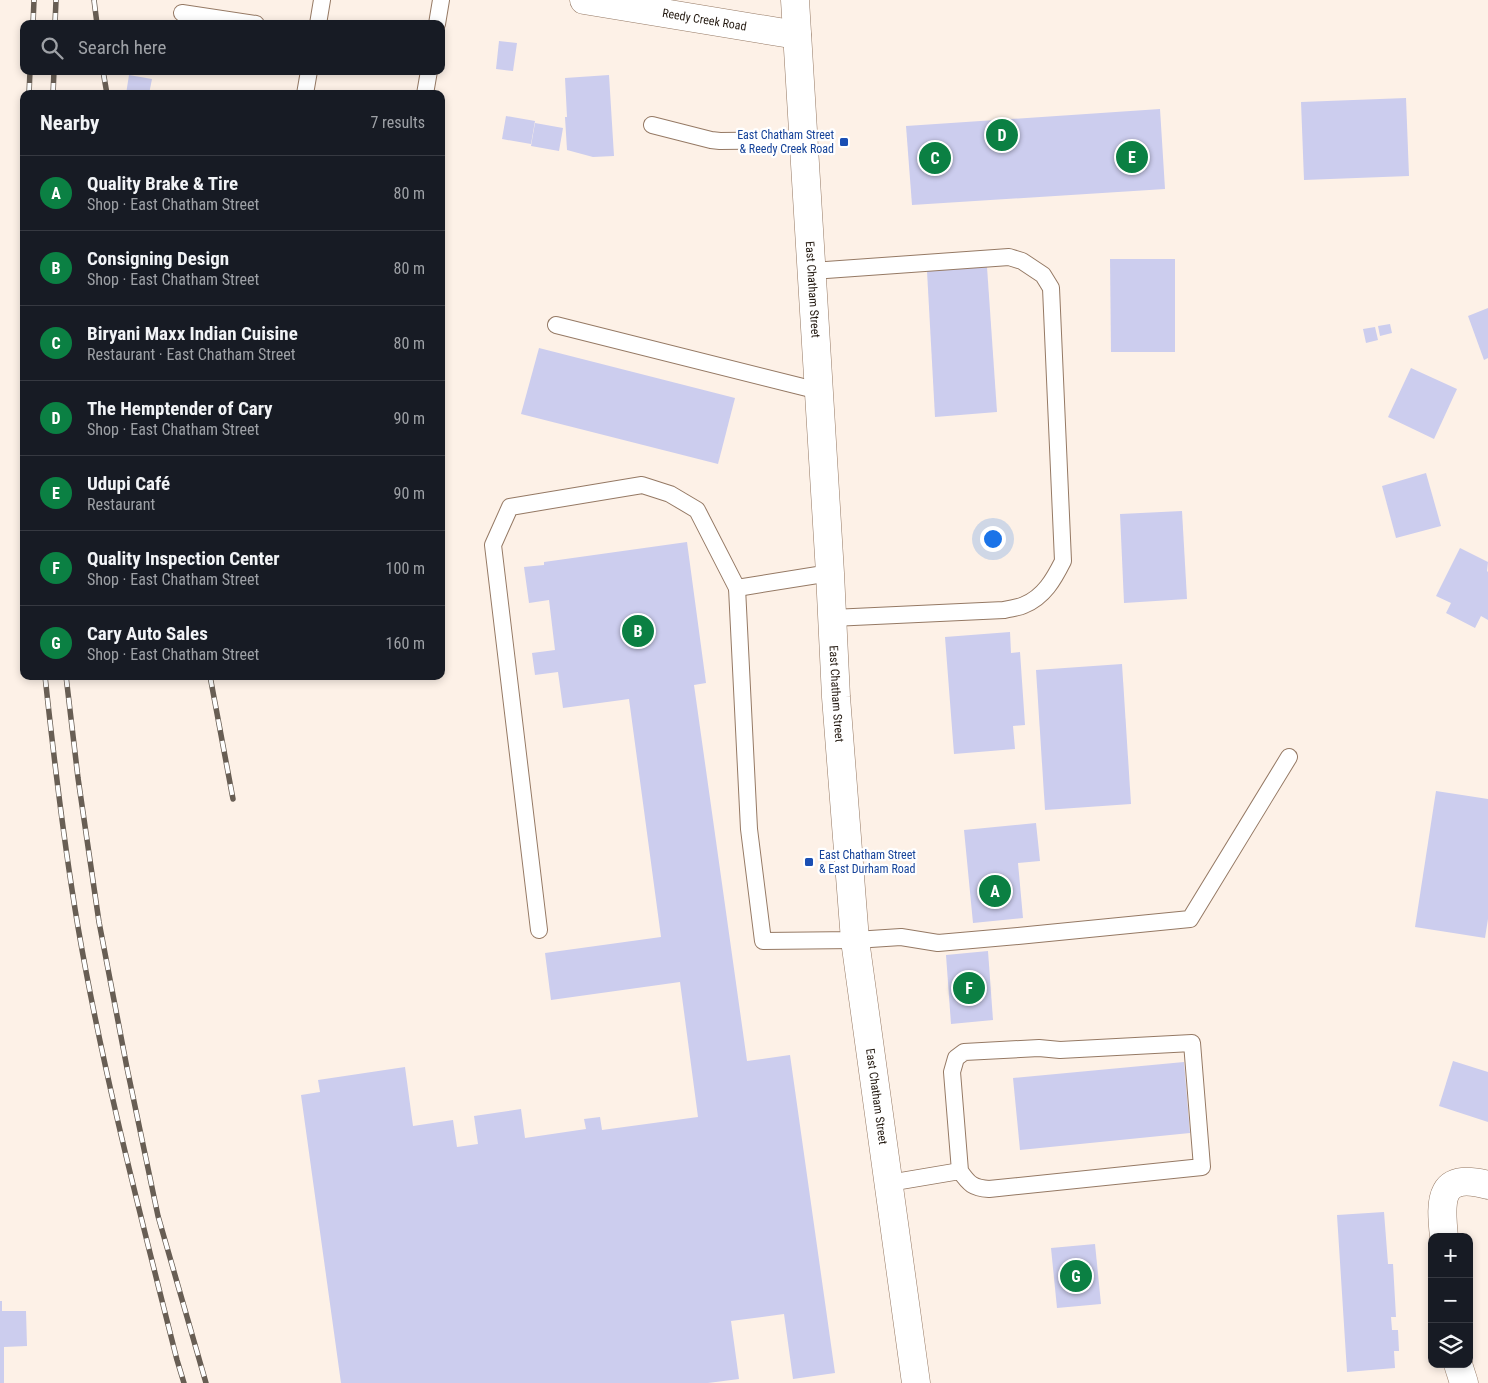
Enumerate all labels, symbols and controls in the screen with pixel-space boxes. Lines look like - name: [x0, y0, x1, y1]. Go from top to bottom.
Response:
- street label: Reedy Creek Road: [661, 6, 748, 34]
- search box: [20, 20, 445, 75]
- icon: search: [38, 34, 66, 62]
- text: Search here: [78, 36, 166, 59]
- text: Nearby: [40, 111, 99, 135]
- text: 7 results: [370, 113, 425, 132]
- pin: D: [986, 116, 1018, 154]
- place label: East Chatham Street & Reedy Creek Road: [737, 128, 834, 156]
- marker: East Chatham Street & Reedy Creek Road: [838, 136, 850, 148]
- pin: E: [1116, 138, 1148, 176]
- pin: C: [919, 139, 951, 177]
- text: Quality Brake & Tire: [87, 172, 238, 195]
- text: A: [51, 184, 61, 203]
- text: 80 m: [393, 184, 425, 203]
- text: Shop · East Chatham Street: [87, 195, 259, 214]
- street label: East Chatham Street: [803, 241, 823, 339]
- text: Consigning Design: [87, 247, 229, 270]
- text: B: [52, 259, 60, 278]
- text: 80 m: [393, 259, 425, 278]
- text: Shop · East Chatham Street: [87, 270, 259, 289]
- text: Biryani Maxx Indian Cuisine: [87, 322, 298, 345]
- text: C: [51, 334, 61, 353]
- text: 80 m: [393, 334, 425, 353]
- text: Restaurant · East Chatham Street: [87, 345, 296, 364]
- text: The Hemptender of Cary: [87, 397, 273, 420]
- text: D: [51, 409, 61, 428]
- text: 90 m: [393, 409, 425, 428]
- text: Shop · East Chatham Street: [87, 420, 259, 439]
- text: Udupi Café: [87, 472, 170, 495]
- text: E: [52, 484, 60, 503]
- text: 90 m: [393, 484, 425, 503]
- text: Restaurant: [87, 495, 155, 514]
- your location: [980, 526, 1006, 552]
- text: Quality Inspection Center: [87, 547, 280, 570]
- text: F: [52, 559, 60, 578]
- text: 100 m: [386, 559, 425, 578]
- text: Shop · East Chatham Street: [87, 570, 259, 589]
- pin: B: [622, 612, 654, 650]
- text: Cary Auto Sales: [87, 622, 208, 645]
- text: G: [51, 634, 61, 653]
- text: 160 m: [386, 634, 425, 653]
- text: Shop · East Chatham Street: [87, 645, 259, 664]
- street label: East Chatham Street: [827, 645, 847, 743]
- place label: East Chatham Street & East Durham Road: [819, 848, 916, 876]
- marker: East Chatham Street & East Durham Road: [803, 856, 815, 868]
- pin: A: [979, 872, 1011, 910]
- pin: F: [953, 969, 985, 1007]
- street label: East Chatham Street: [863, 1048, 890, 1146]
- map controls: [1428, 1233, 1473, 1368]
- button: +: [1428, 1233, 1473, 1278]
- pin: G: [1060, 1257, 1092, 1295]
- button: −: [1428, 1278, 1473, 1323]
- button: layers: [1428, 1323, 1473, 1368]

